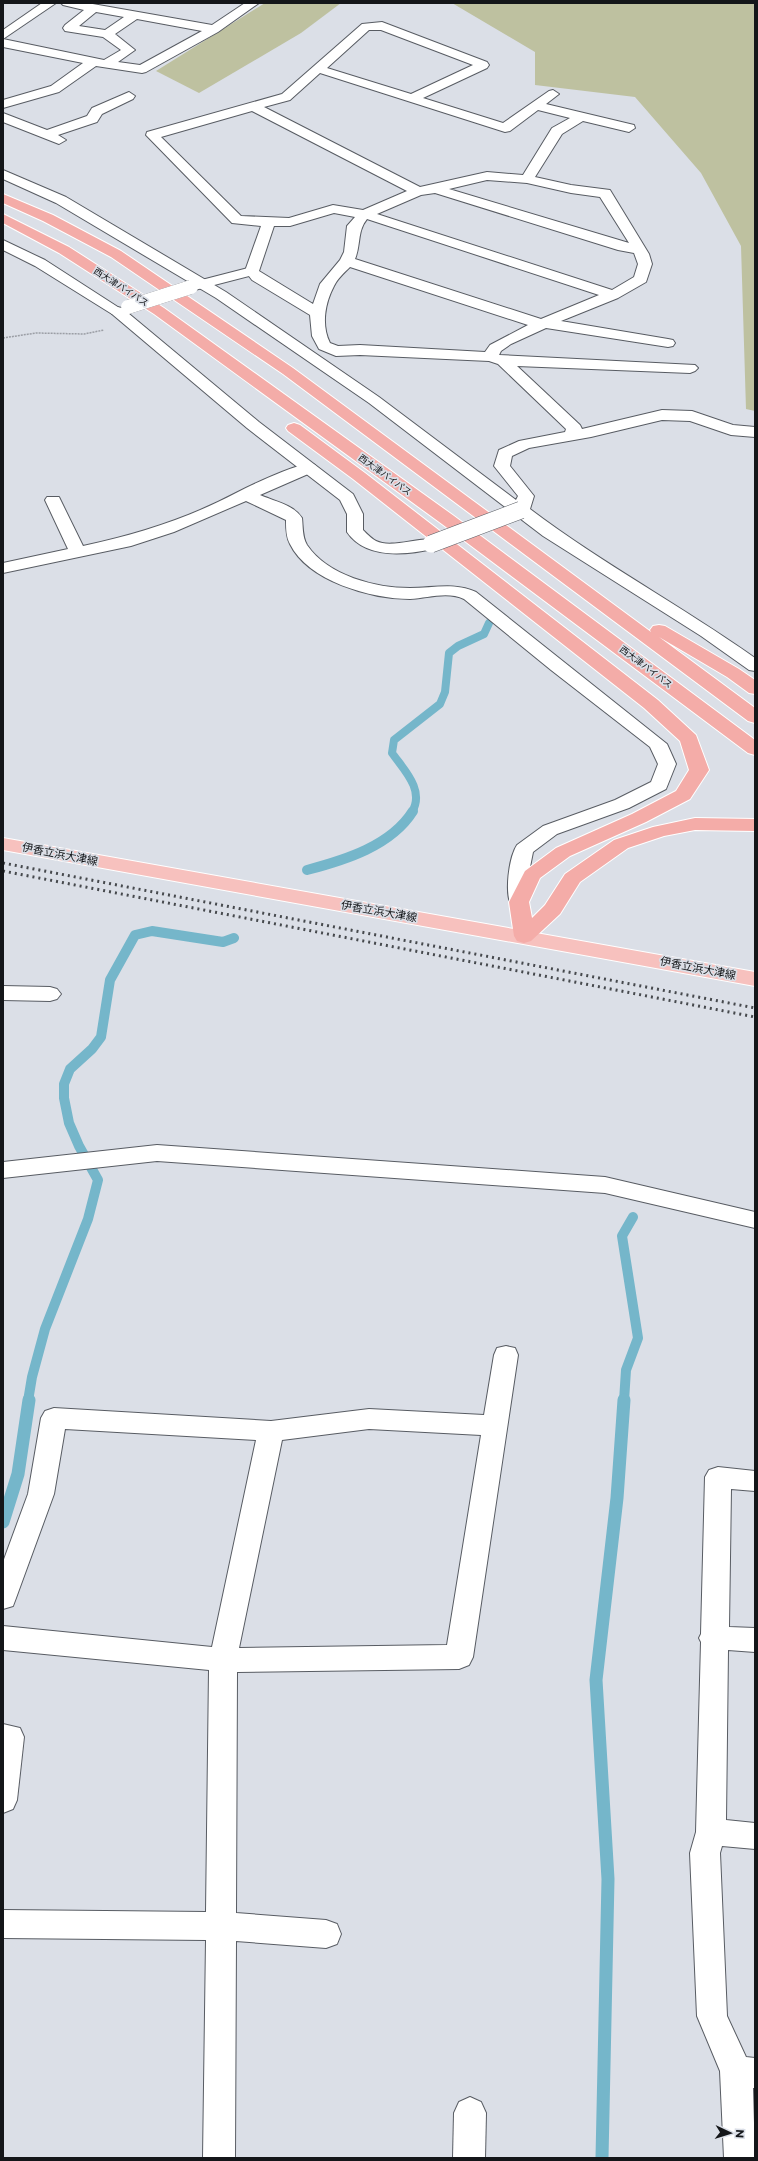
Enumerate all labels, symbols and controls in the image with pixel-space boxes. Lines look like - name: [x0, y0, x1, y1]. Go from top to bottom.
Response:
- street label: 西大津バイパス: [92, 265, 151, 308]
- street label: 西大津バイパス: [357, 452, 414, 498]
- street label: 西大津バイパス: [618, 643, 675, 690]
- street label: 伊香立浜大津線: [21, 840, 99, 868]
- street label: 伊香立浜大津線: [340, 897, 418, 925]
- street label: 伊香立浜大津線: [659, 954, 737, 982]
- north arrow: [710, 2113, 750, 2153]
- text: N: [733, 2129, 747, 2139]

